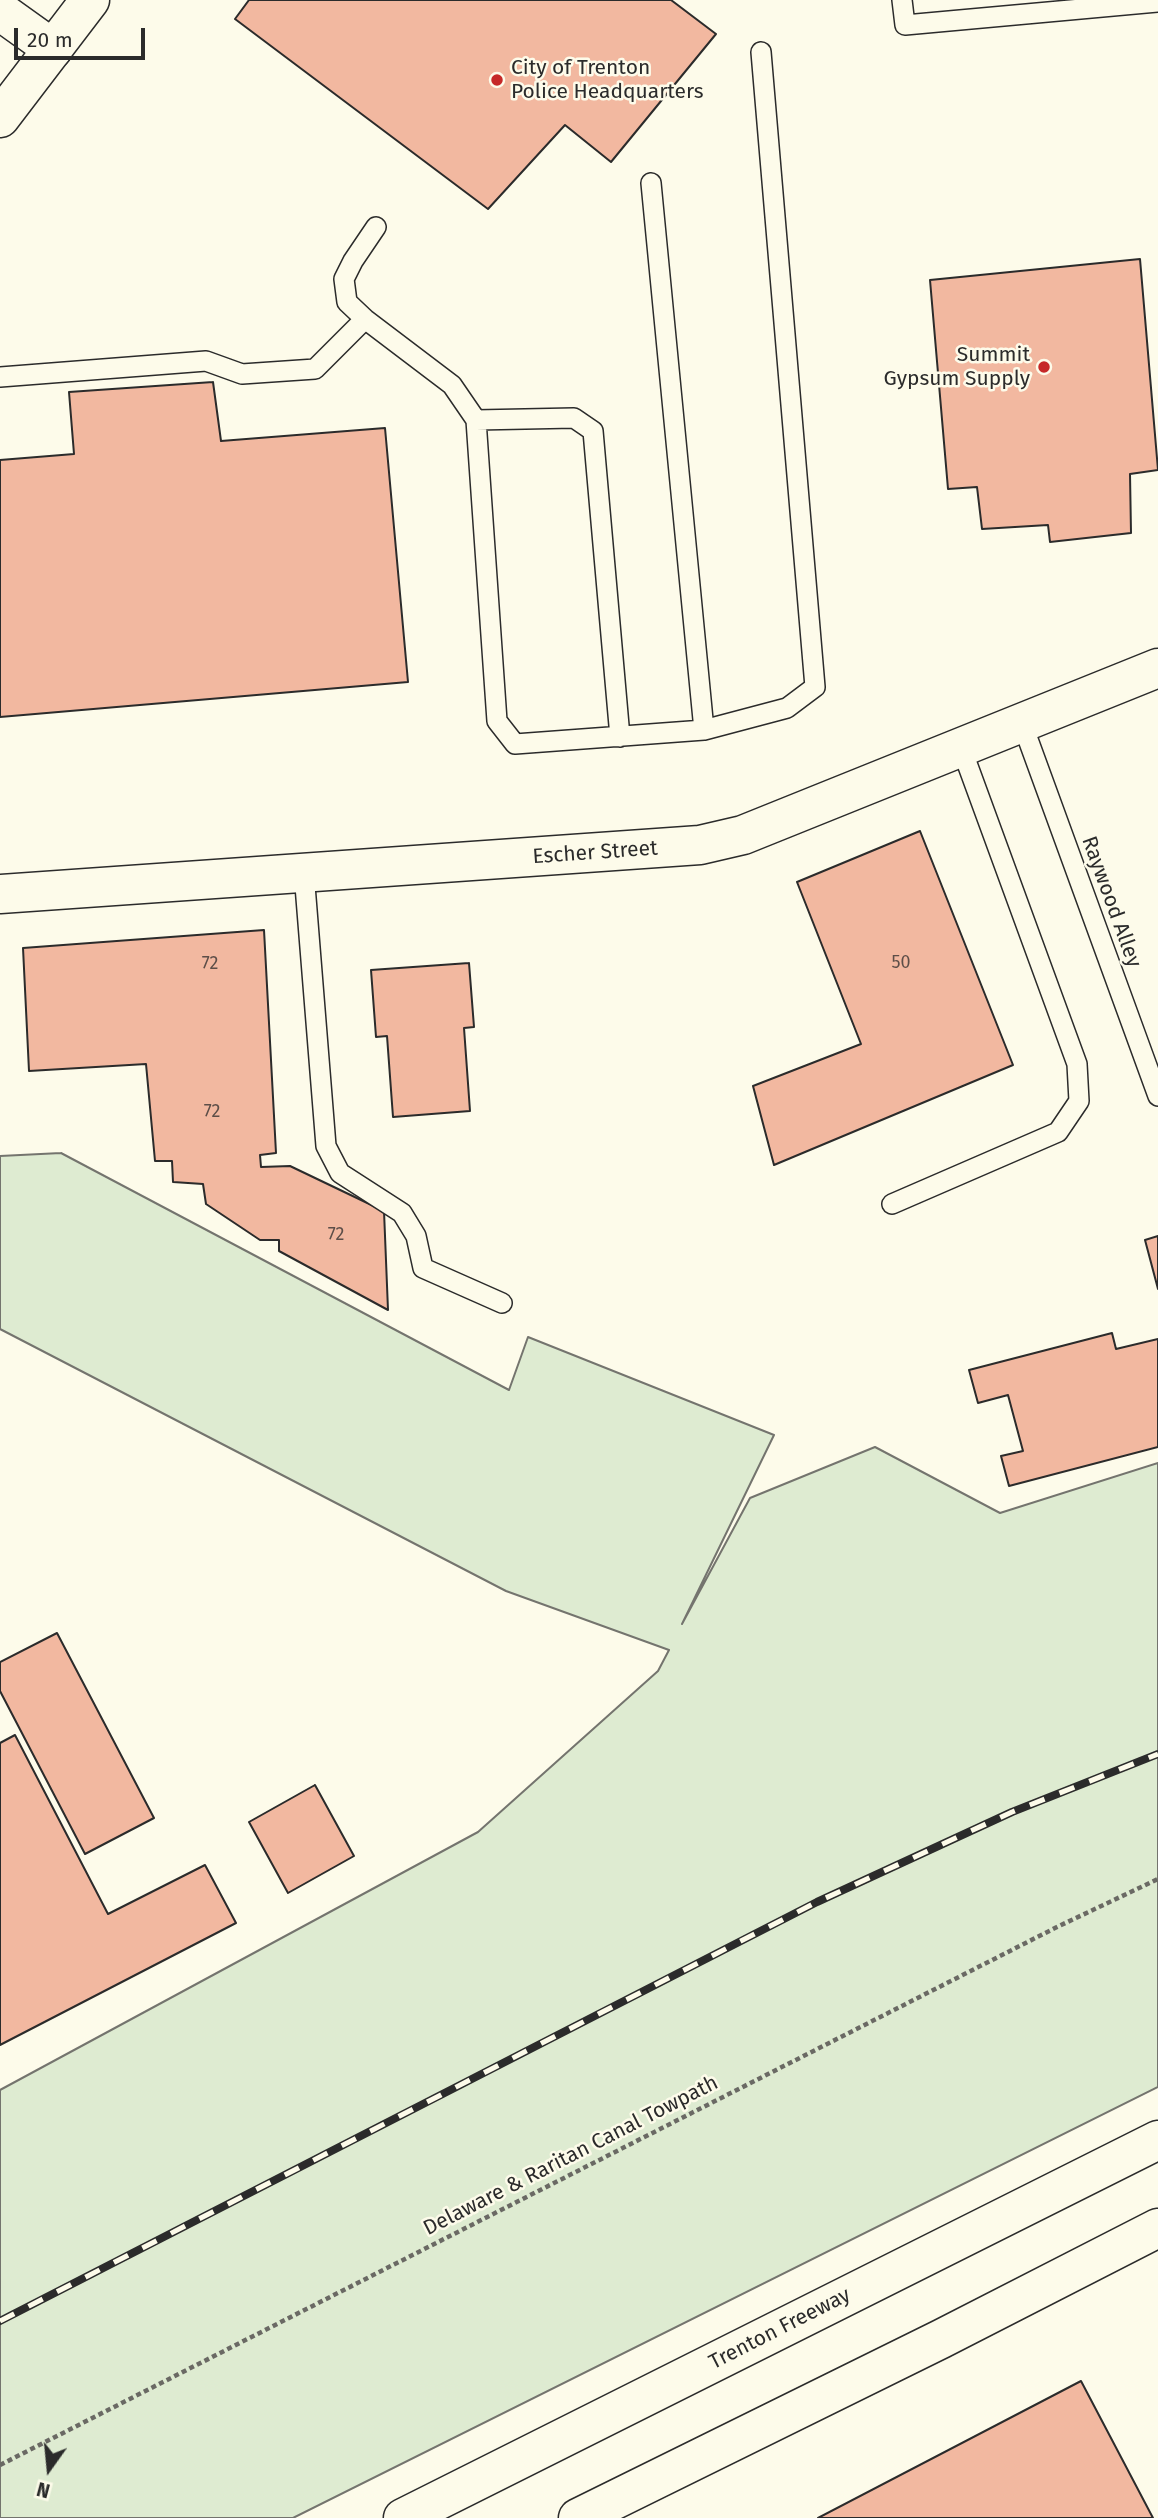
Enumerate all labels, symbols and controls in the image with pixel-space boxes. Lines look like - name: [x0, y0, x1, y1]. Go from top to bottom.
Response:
- scale bar: [18, 14, 149, 58]
- text: 20 m: [27, 27, 73, 53]
- place label: City of Trenton Police Headquarters: [511, 55, 704, 105]
- marker: City of Trenton Police Headquarters: [489, 72, 505, 88]
- place label: Summit Gypsum Supply: [883, 342, 1030, 392]
- marker: Summit Gypsum Supply: [1036, 359, 1052, 375]
- street label: Raywood Alley: [1076, 833, 1146, 971]
- street label: Escher Street: [532, 836, 658, 870]
- house number: 50: [891, 952, 911, 974]
- house number: 72: [202, 953, 218, 975]
- house number: 72: [204, 1101, 220, 1123]
- house number: 72: [328, 1224, 344, 1246]
- street label: Delaware & Raritan Canal Towpath: [419, 2070, 723, 2242]
- street label: Trenton Freeway: [705, 2283, 855, 2375]
- north arrow: [14, 2434, 84, 2504]
- text: N: [34, 2477, 53, 2503]

